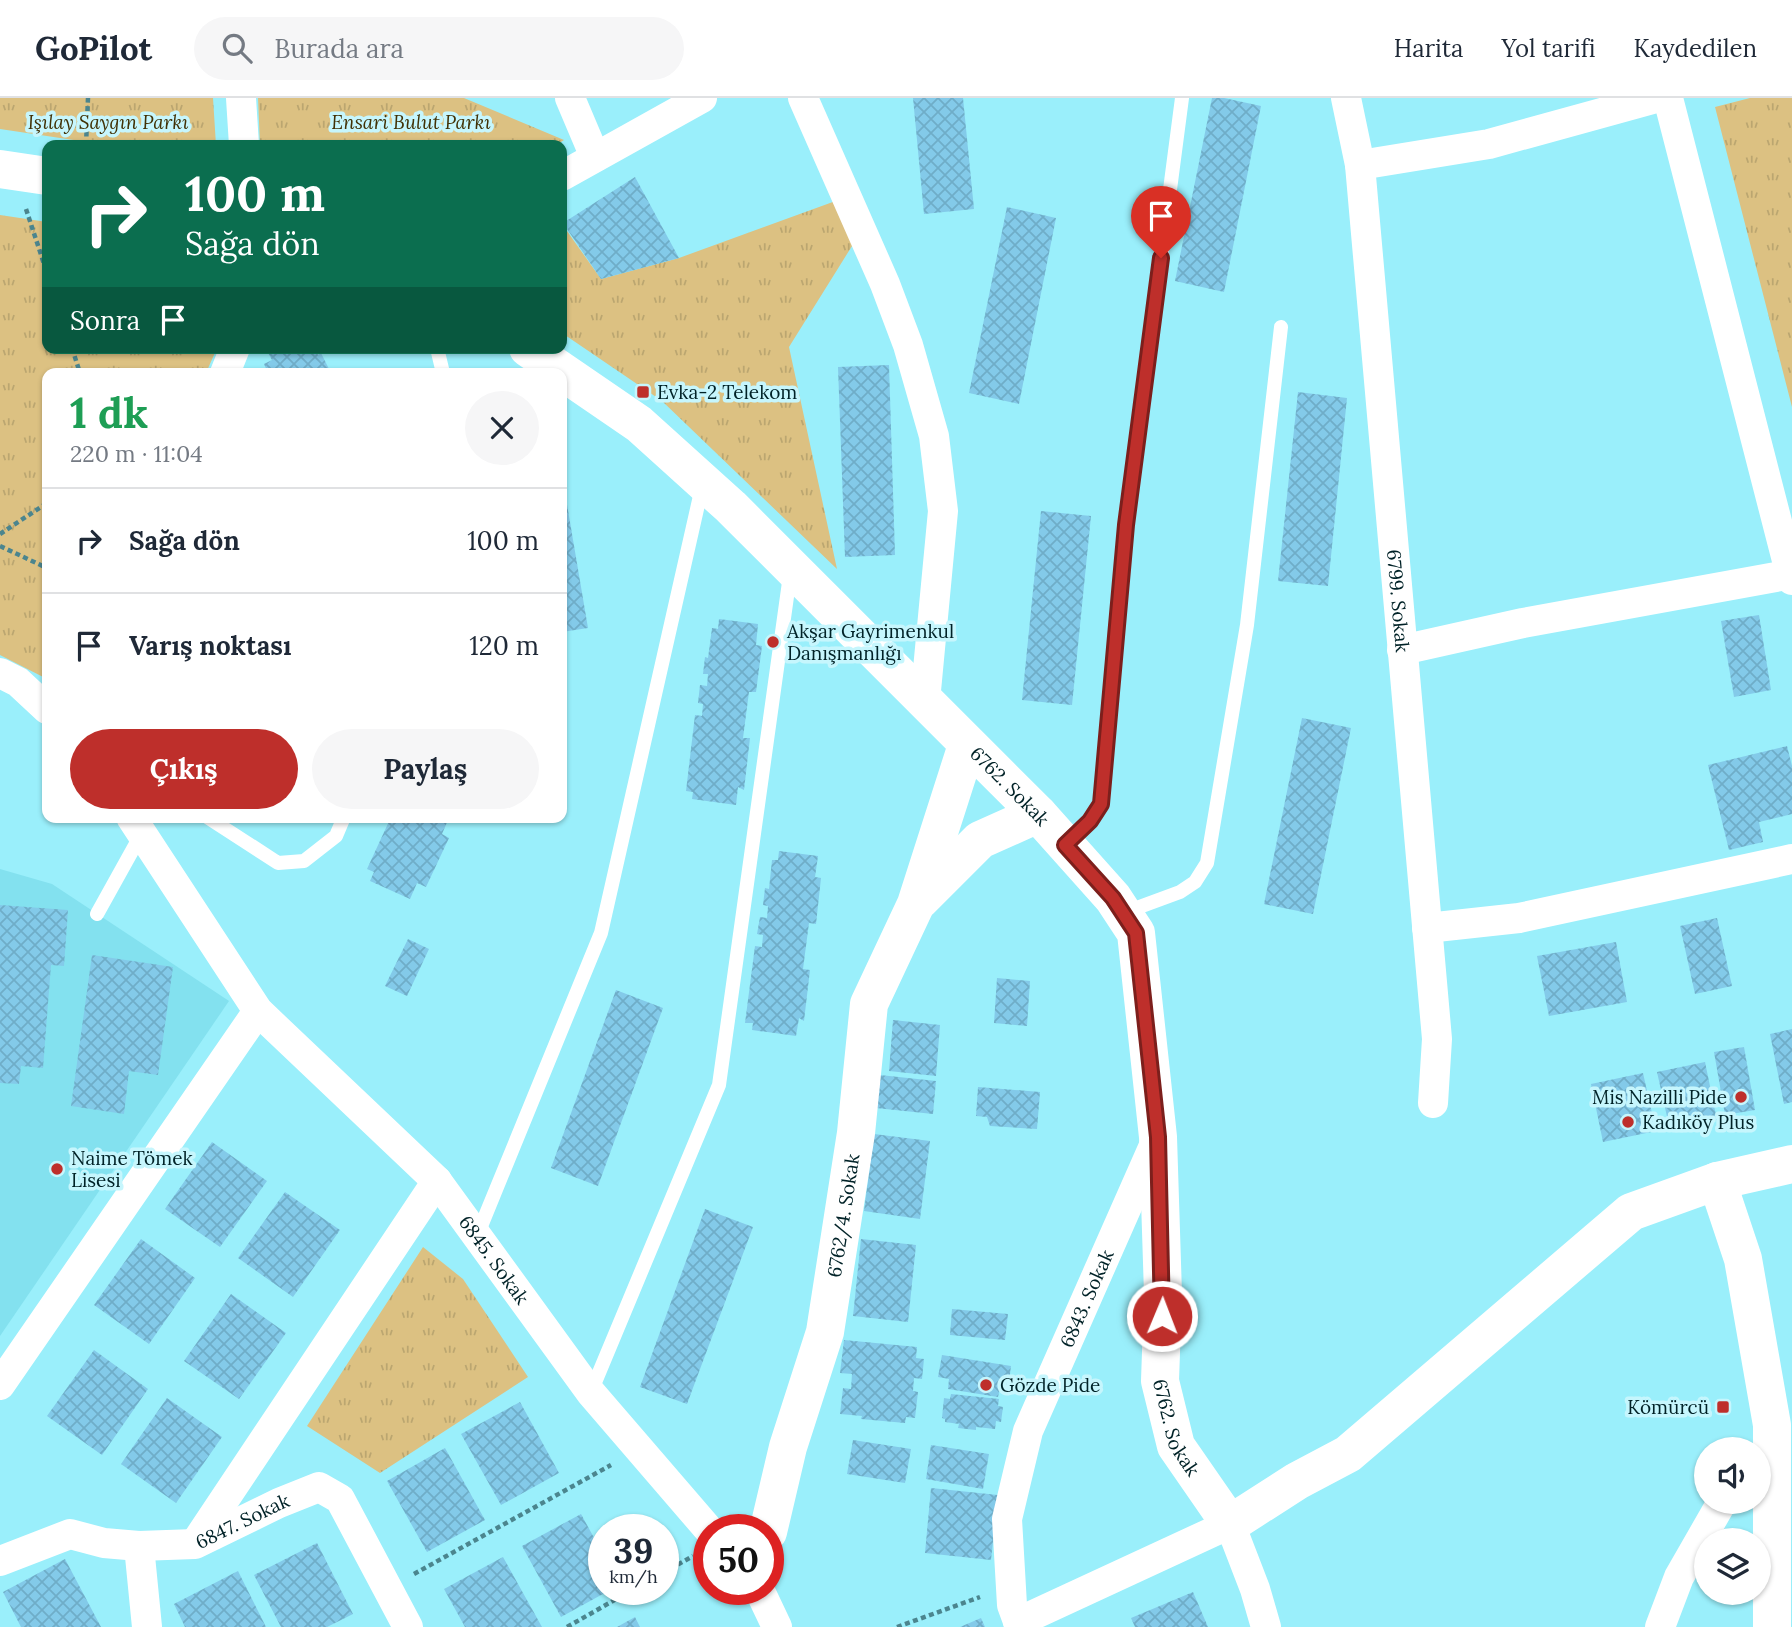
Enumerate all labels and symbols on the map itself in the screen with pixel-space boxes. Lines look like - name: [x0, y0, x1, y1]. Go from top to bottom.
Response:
- park label: Işılay Saygın Parkı: [28, 110, 188, 134]
- park label: Ensari Bulut Parkı: [331, 110, 491, 134]
- pin: [1131, 186, 1191, 258]
- place label: Evka-2 Telekom: [657, 380, 797, 404]
- marker: Evka-2 Telekom: [635, 384, 651, 400]
- street label: 6799. Sokak: [1382, 548, 1415, 654]
- place label: Akşar Gayrimenkul Danışmanlığı: [786, 619, 954, 665]
- marker: Akşar Gayrimenkul Danışmanlığı: [765, 634, 781, 650]
- street label: 6762. Sokak: [965, 741, 1055, 831]
- place label: Mis Nazilli Pide: [1592, 1085, 1727, 1109]
- marker: Mis Nazilli Pide: [1733, 1089, 1749, 1105]
- place label: Kadıköy Plus: [1642, 1110, 1754, 1134]
- marker: Kadıköy Plus: [1620, 1114, 1636, 1130]
- place label: Naime Tömek Lisesi: [71, 1146, 193, 1192]
- street label: 6762/4. Sokak: [822, 1151, 865, 1279]
- marker: Naime Tömek Lisesi: [49, 1161, 65, 1177]
- street label: 6845. Sokak: [454, 1211, 535, 1310]
- street label: 6843. Sokak: [1054, 1245, 1119, 1351]
- position arrow: [1125, 1279, 1199, 1353]
- place label: Gözde Pide: [1000, 1373, 1100, 1397]
- street label: 6762. Sokak: [1148, 1376, 1206, 1481]
- marker: Gözde Pide: [978, 1377, 994, 1393]
- place label: Kömürcü: [1627, 1395, 1709, 1419]
- marker: Kömürcü: [1715, 1399, 1731, 1415]
- street label: 6847. Sokak: [191, 1488, 294, 1554]
- speed limit sign: 50: [693, 1514, 784, 1605]

